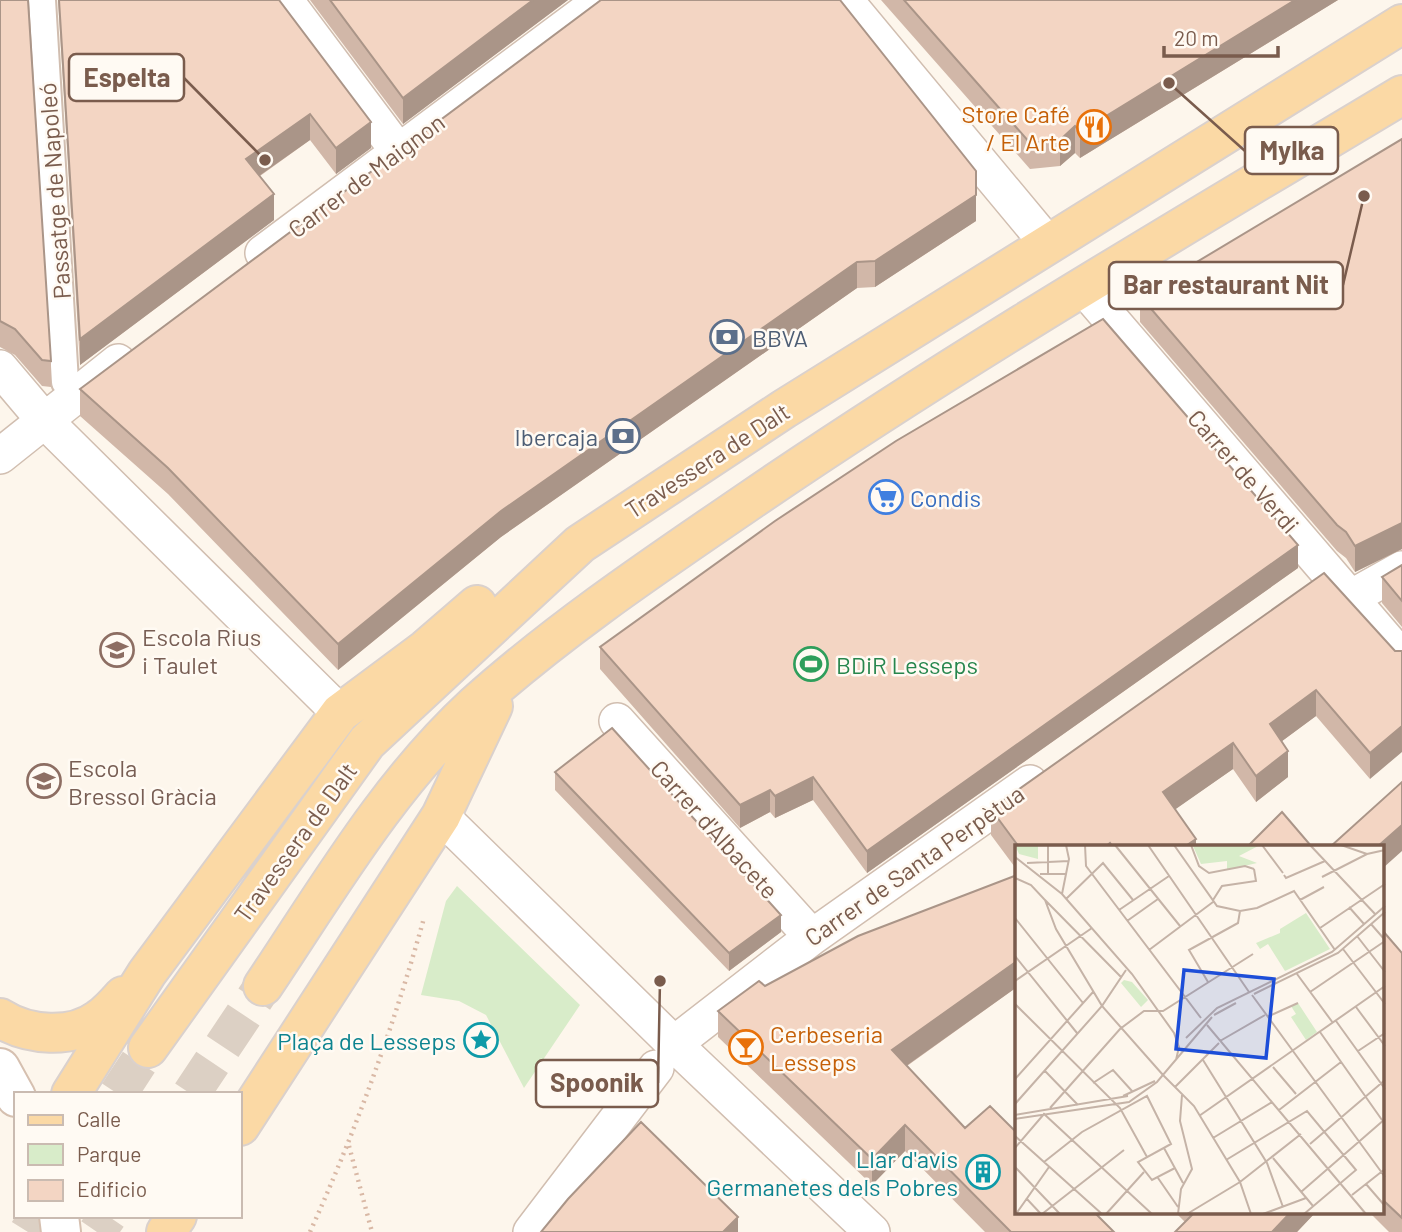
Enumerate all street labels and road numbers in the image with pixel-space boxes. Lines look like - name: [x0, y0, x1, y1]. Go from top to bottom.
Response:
- street label: Passatge de Napoleó: [32, 82, 76, 300]
- street label: Carrer de Maignon: [282, 107, 450, 243]
- street label: Travessera de Dalt: [619, 396, 795, 524]
- street label: Carrer de Verdi: [1182, 403, 1306, 539]
- street label: Carrer d'Albacete: [645, 754, 785, 904]
- street label: Travessera de Dalt: [227, 757, 363, 927]
- street label: Carrer de Santa Perpètua: [799, 778, 1029, 952]

